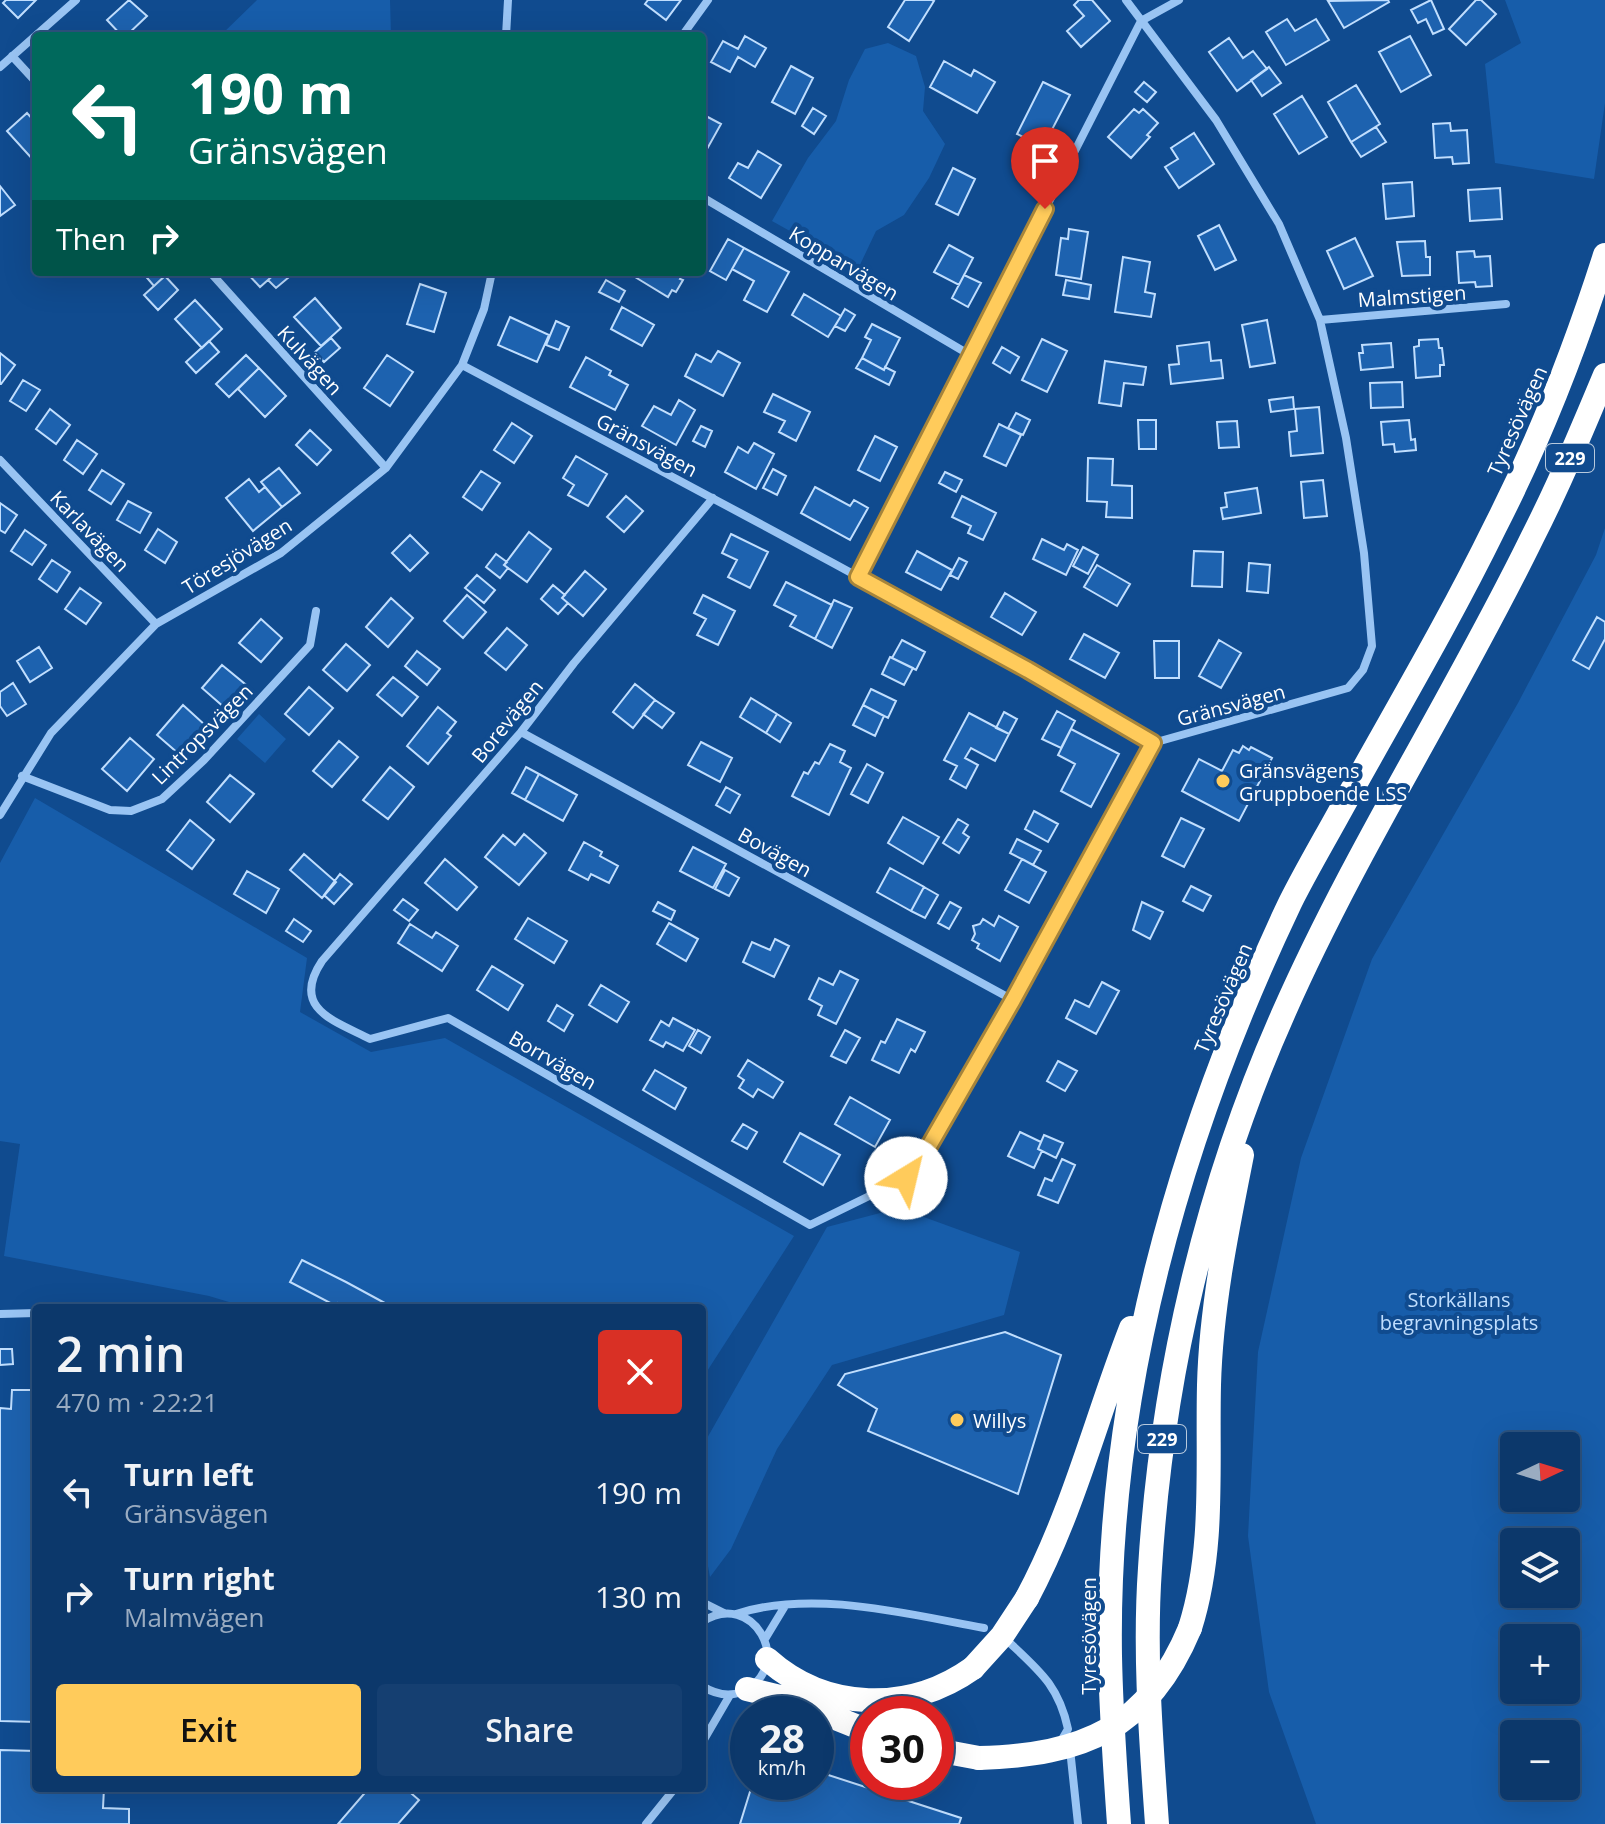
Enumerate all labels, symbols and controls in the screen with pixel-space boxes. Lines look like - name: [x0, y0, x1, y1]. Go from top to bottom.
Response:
- text: 190 m: [188, 54, 354, 130]
- icon: left: [56, 64, 160, 168]
- text: Gränsvägen: [188, 126, 388, 175]
- pin: [1011, 127, 1079, 209]
- icon: arrive: [1023, 139, 1067, 183]
- icon: right: [142, 216, 186, 260]
- text: Then: [56, 218, 126, 259]
- street label: Kopparvägen: [784, 220, 904, 306]
- street label: Malmstigen: [1357, 279, 1467, 313]
- street label: Kulvägen: [272, 319, 348, 401]
- street label: Tyresövägen: [1481, 362, 1553, 480]
- street label: Gränsvägen: [592, 407, 702, 483]
- road number: 229: [1546, 444, 1594, 472]
- street label: Karlavägen: [44, 485, 136, 577]
- street label: Töresjövägen: [177, 512, 297, 600]
- street label: Borevägen: [465, 674, 549, 768]
- street label: Lintropsvägen: [146, 678, 258, 790]
- street label: Gränsvägen: [1174, 678, 1288, 732]
- place label: Gränsvägens Gruppboende LSS: [1239, 757, 1407, 807]
- marker: Gränsvägens Gruppboende LSS: [1214, 772, 1232, 790]
- street label: Bovägen: [733, 821, 817, 883]
- street label: Tyresövägen: [1188, 939, 1258, 1057]
- street label: Borrvägen: [504, 1024, 602, 1096]
- position arrow: [864, 1136, 948, 1220]
- park label: Storkällans begravningsplats: [1380, 1286, 1538, 1336]
- text: 2 min: [56, 1321, 186, 1386]
- button: close: [598, 1330, 682, 1414]
- text: 470 m · 22:21: [56, 1384, 218, 1420]
- place label: Willys: [973, 1407, 1026, 1434]
- marker: Willys: [948, 1411, 966, 1429]
- road number: 229: [1138, 1425, 1186, 1453]
- north arrow: [1500, 1432, 1580, 1512]
- map controls: [1500, 1432, 1580, 1800]
- text: Turn left: [124, 1454, 254, 1495]
- icon: left: [56, 1470, 100, 1514]
- text: 190 m: [595, 1472, 682, 1513]
- text: Gränsvägen: [124, 1495, 268, 1531]
- button: layers: [1500, 1528, 1580, 1608]
- text: Turn right: [124, 1558, 275, 1599]
- icon: right: [56, 1574, 100, 1618]
- text: 130 m: [595, 1576, 682, 1617]
- street label: Tyresövägen: [1075, 1577, 1102, 1695]
- text: Malmvägen: [124, 1599, 265, 1635]
- button: +: [1500, 1624, 1580, 1704]
- button: Exit: [56, 1684, 361, 1776]
- button: Share: [377, 1684, 682, 1776]
- speed limit sign: 30: [850, 1696, 954, 1800]
- text: 28: [759, 1710, 805, 1765]
- button: −: [1500, 1720, 1580, 1800]
- text: km/h: [758, 1754, 806, 1781]

